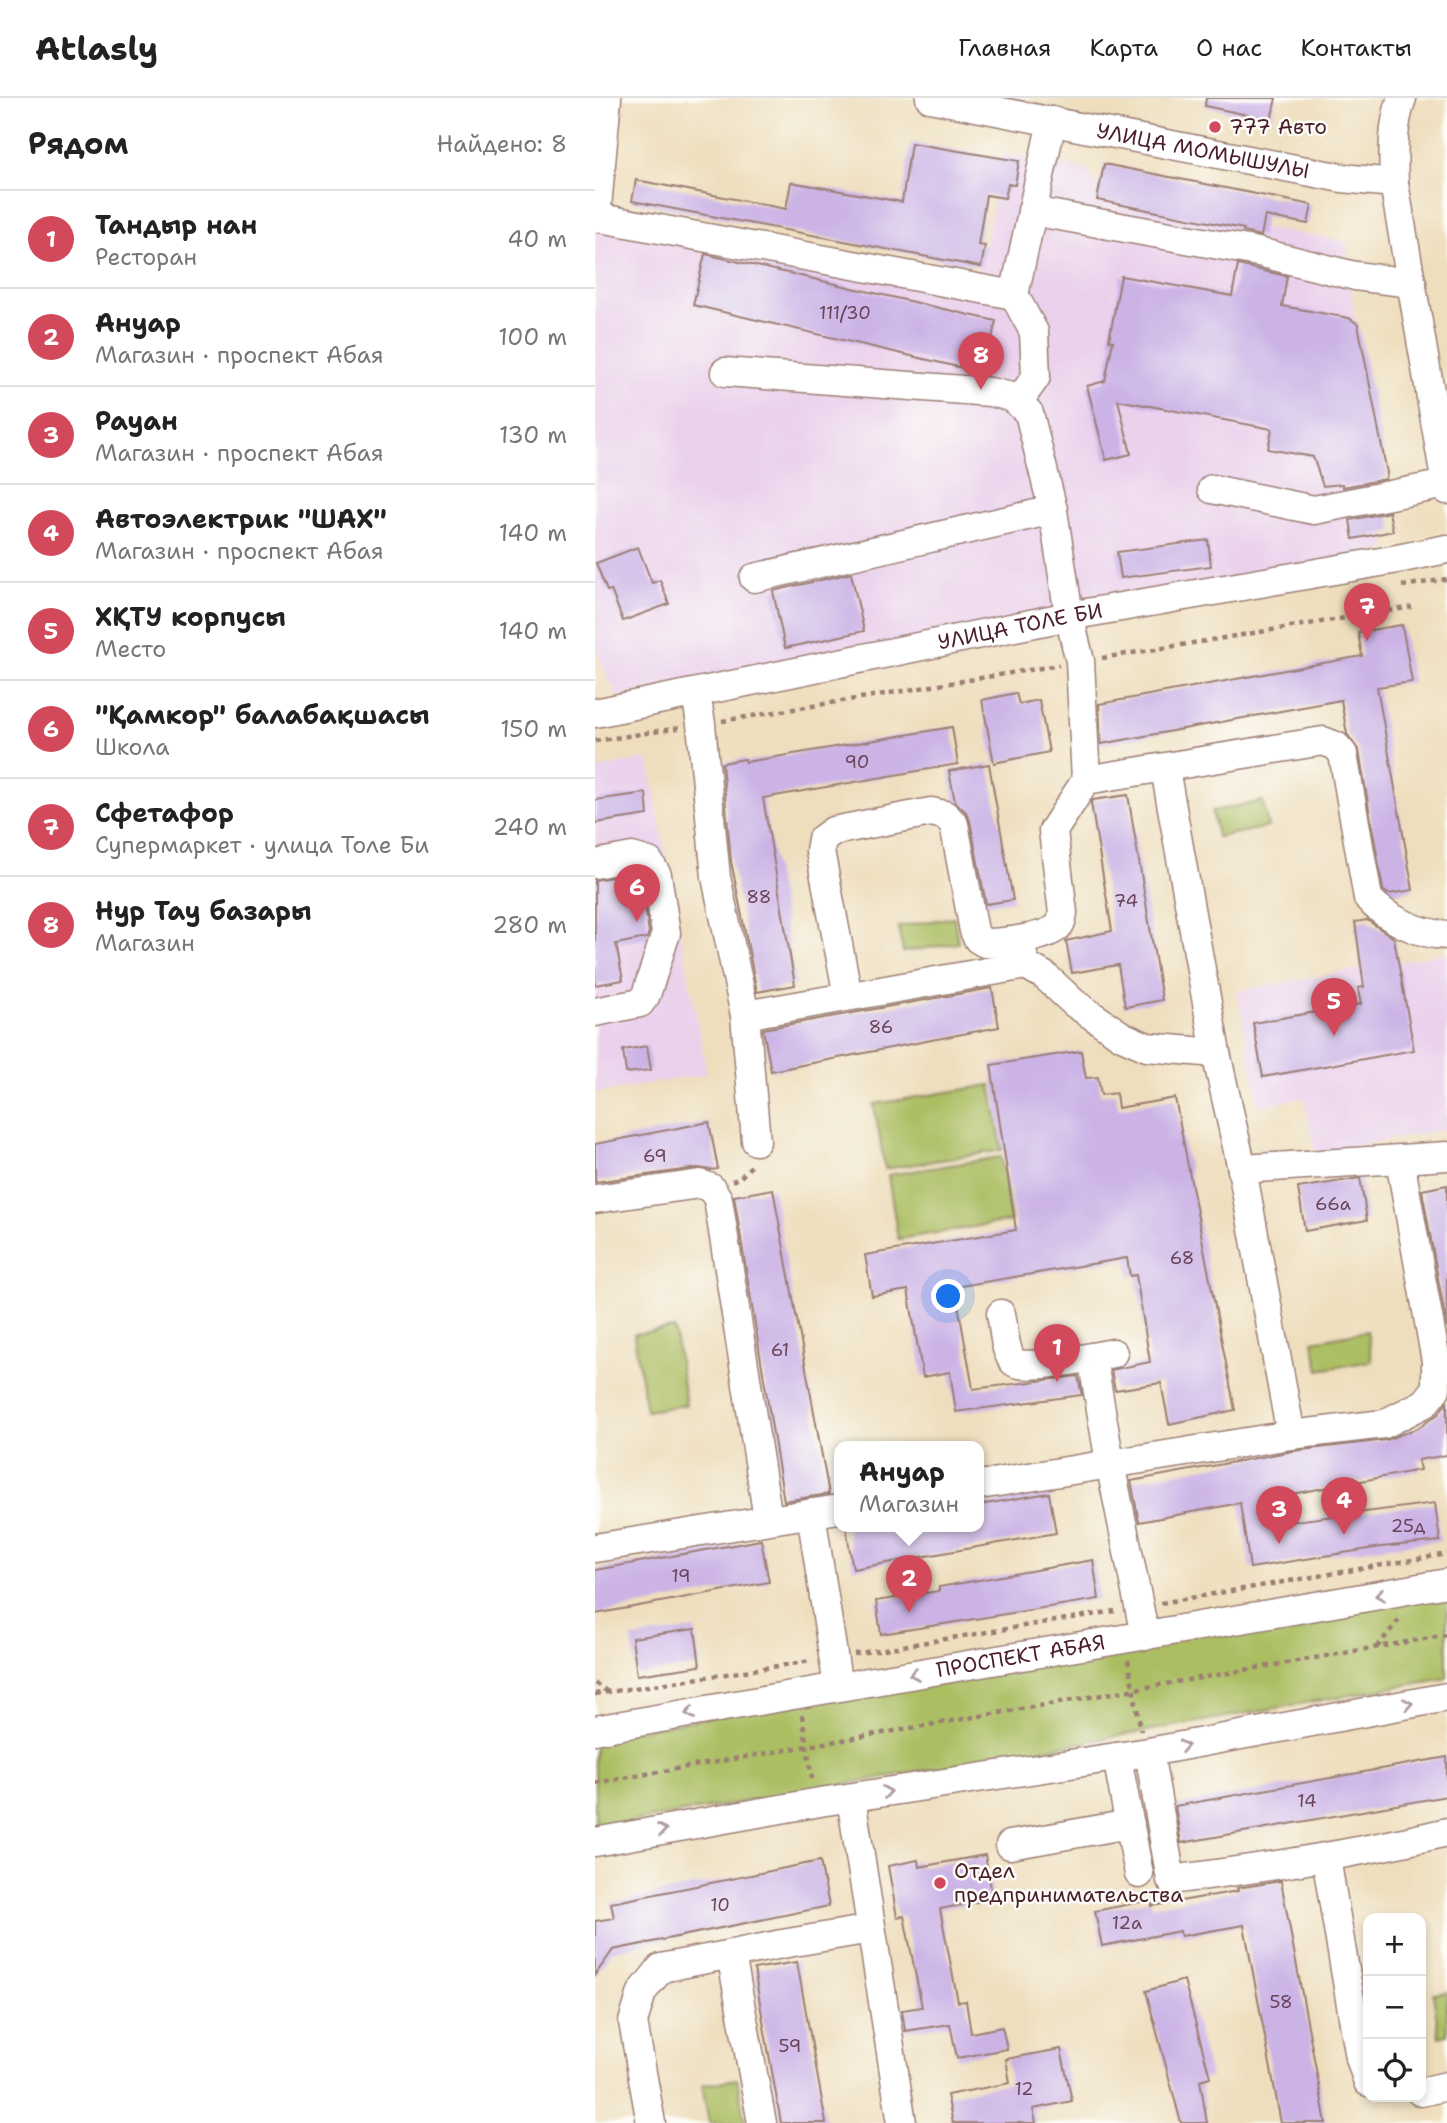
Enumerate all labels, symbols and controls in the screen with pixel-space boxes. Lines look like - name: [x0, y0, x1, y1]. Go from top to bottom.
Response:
- text: Atlasly: [35, 26, 158, 71]
- text: Главная: [958, 32, 1051, 64]
- text: Карта: [1089, 32, 1158, 64]
- text: О нас: [1196, 32, 1262, 64]
- text: Контакты: [1300, 32, 1412, 64]
- place label: 777 Авто: [1229, 113, 1327, 141]
- street label: УЛИЦА МОМЫШУЛЫ: [1094, 117, 1312, 185]
- marker: 777 Авто: [1207, 119, 1223, 135]
- text: Рядом: [28, 123, 128, 164]
- text: Найдено: 8: [437, 129, 567, 159]
- text: Тандыр нан: [95, 207, 257, 242]
- text: 1: [46, 224, 56, 254]
- text: 40 m: [507, 224, 567, 254]
- text: Ресторан: [95, 242, 197, 272]
- house number: 111/30: [819, 301, 871, 325]
- text: Ануар: [95, 305, 181, 340]
- text: 2: [43, 322, 59, 352]
- text: 100 m: [498, 322, 567, 352]
- pin: 8: [958, 332, 1004, 390]
- text: Магазин · проспект Абая: [95, 340, 384, 370]
- text: Рауан: [95, 403, 178, 438]
- text: 3: [43, 420, 59, 450]
- text: 130 m: [499, 420, 567, 450]
- text: Магазин · проспект Абая: [95, 438, 384, 468]
- text: Автоэлектрик "ШАХ": [95, 501, 387, 536]
- text: 4: [43, 518, 59, 548]
- text: 140 m: [499, 518, 567, 548]
- text: Магазин · проспект Абая: [95, 536, 384, 566]
- pin: 7: [1344, 583, 1390, 641]
- street label: УЛИЦА ТОЛЕ БИ: [935, 596, 1105, 656]
- text: ХҚТУ корпусы: [95, 599, 286, 634]
- text: 5: [44, 616, 58, 646]
- text: 140 m: [499, 616, 567, 646]
- text: Место: [95, 634, 166, 664]
- text: "Қамкор" балабақшасы: [95, 697, 430, 732]
- text: 6: [43, 714, 59, 744]
- text: 150 m: [500, 714, 567, 744]
- text: Школа: [95, 732, 170, 762]
- house number: 90: [845, 750, 869, 774]
- text: Сфетафор: [95, 795, 234, 830]
- text: 7: [43, 812, 59, 842]
- text: 240 m: [493, 812, 567, 842]
- text: Супермаркет · улица Толе Би: [95, 830, 429, 860]
- pin: 6: [614, 864, 660, 922]
- house number: 88: [747, 885, 771, 909]
- house number: 74: [1114, 889, 1138, 913]
- text: Нур Тау базары: [95, 893, 312, 928]
- text: 8: [43, 910, 59, 940]
- text: 280 m: [492, 910, 567, 940]
- text: Магазин: [95, 928, 195, 958]
- pin: 5: [1311, 978, 1357, 1036]
- house number: 86: [869, 1015, 893, 1039]
- house number: 69: [643, 1144, 667, 1168]
- house number: 66а: [1315, 1192, 1351, 1216]
- house number: 68: [1170, 1246, 1194, 1270]
- your location: [931, 1279, 965, 1313]
- pin: 1: [1034, 1324, 1080, 1382]
- house number: 61: [771, 1338, 789, 1362]
- popup: [834, 1441, 984, 1532]
- text: Ануар: [859, 1454, 945, 1489]
- pin: 4: [1321, 1477, 1367, 1535]
- pin: 3: [1256, 1486, 1302, 1544]
- text: Магазин: [859, 1489, 959, 1519]
- house number: 25д: [1391, 1514, 1426, 1538]
- pin: 2: [886, 1555, 932, 1613]
- house number: 19: [671, 1564, 691, 1588]
- one-way arrow: [1374, 1587, 1386, 1602]
- street label: ПРОСПЕКТ АБАЯ: [934, 1628, 1107, 1684]
- one-way arrow: [908, 1666, 920, 1681]
- one-way arrow: [1402, 1698, 1414, 1713]
- one-way arrow: [684, 1705, 696, 1720]
- one-way arrow: [1178, 1739, 1190, 1754]
- one-way arrow: [881, 1785, 892, 1800]
- house number: 14: [1297, 1789, 1317, 1813]
- one-way arrow: [656, 1823, 668, 1838]
- place label: Отдел предпринимательства: [954, 1857, 1183, 1909]
- marker: Отдел предпринимательства: [932, 1875, 948, 1891]
- house number: 10: [710, 1893, 730, 1917]
- house number: 12а: [1112, 1911, 1142, 1935]
- map controls: [1363, 1913, 1426, 2102]
- button: +: [1363, 1913, 1426, 1976]
- button: −: [1363, 1976, 1426, 2039]
- house number: 58: [1269, 1990, 1293, 2014]
- house number: 59: [779, 2034, 801, 2058]
- button: locate: [1363, 2039, 1426, 2102]
- house number: 12: [1014, 2077, 1034, 2101]

